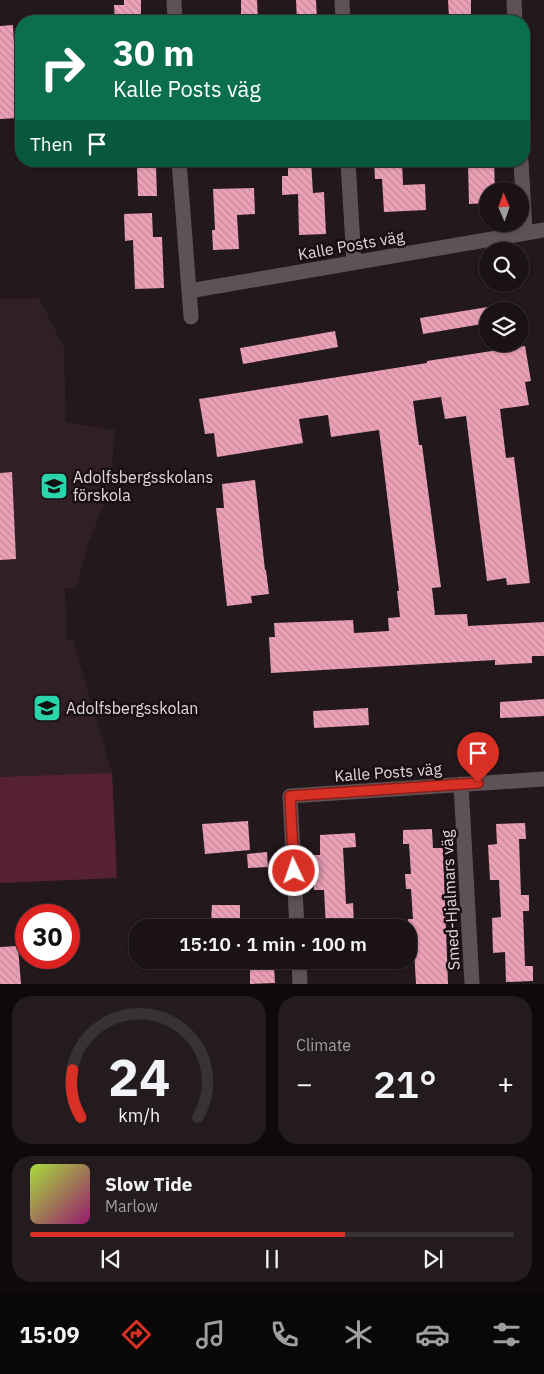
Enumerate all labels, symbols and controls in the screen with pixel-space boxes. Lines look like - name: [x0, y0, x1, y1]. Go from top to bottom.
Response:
- text: 30 m: [113, 30, 195, 76]
- icon: right: [30, 35, 95, 100]
- text: Kalle Posts väg: [113, 74, 261, 103]
- icon: arrive: [83, 130, 111, 158]
- text: Then: [30, 132, 73, 156]
- north arrow: [479, 182, 529, 232]
- map controls: [479, 182, 529, 352]
- street label: Kalle Posts väg: [296, 226, 406, 264]
- button: search: [479, 242, 529, 292]
- button: layers: [479, 302, 529, 352]
- place label: Adolfsbergsskolans förskola: [73, 467, 213, 505]
- school or university icon: Adolfsbergsskolans förskola: [39, 471, 69, 501]
- school or university icon: Adolfsbergsskolan: [32, 693, 62, 723]
- place label: Adolfsbergsskolan: [66, 698, 198, 718]
- pin: [457, 732, 499, 783]
- icon: arrive: [464, 739, 492, 767]
- street label: Kalle Posts väg: [334, 758, 443, 786]
- street label: Smed-Hjalmars väg: [436, 829, 464, 971]
- position arrow: [267, 844, 319, 896]
- speed limit sign: 30: [15, 904, 80, 969]
- text: 15:10 · 1 min · 100 m: [179, 932, 367, 956]
- text: Climate: [296, 1035, 351, 1055]
- text: 24: [108, 1043, 170, 1110]
- text: 21°: [373, 1059, 437, 1108]
- text: −: [296, 1065, 313, 1102]
- text: +: [497, 1065, 514, 1102]
- text: km/h: [118, 1104, 160, 1127]
- text: Slow Tide: [105, 1172, 192, 1196]
- text: Marlow: [105, 1196, 158, 1216]
- icon: previous: [97, 1245, 125, 1273]
- icon: pause: [258, 1245, 286, 1273]
- icon: next: [419, 1245, 447, 1273]
- icon: directions: [119, 1317, 154, 1352]
- icon: music: [193, 1317, 228, 1352]
- icon: phone: [267, 1317, 302, 1352]
- icon: climate: [341, 1317, 376, 1352]
- icon: car: [415, 1317, 450, 1352]
- icon: filters: [489, 1317, 524, 1352]
- text: 15:09: [20, 1320, 80, 1349]

